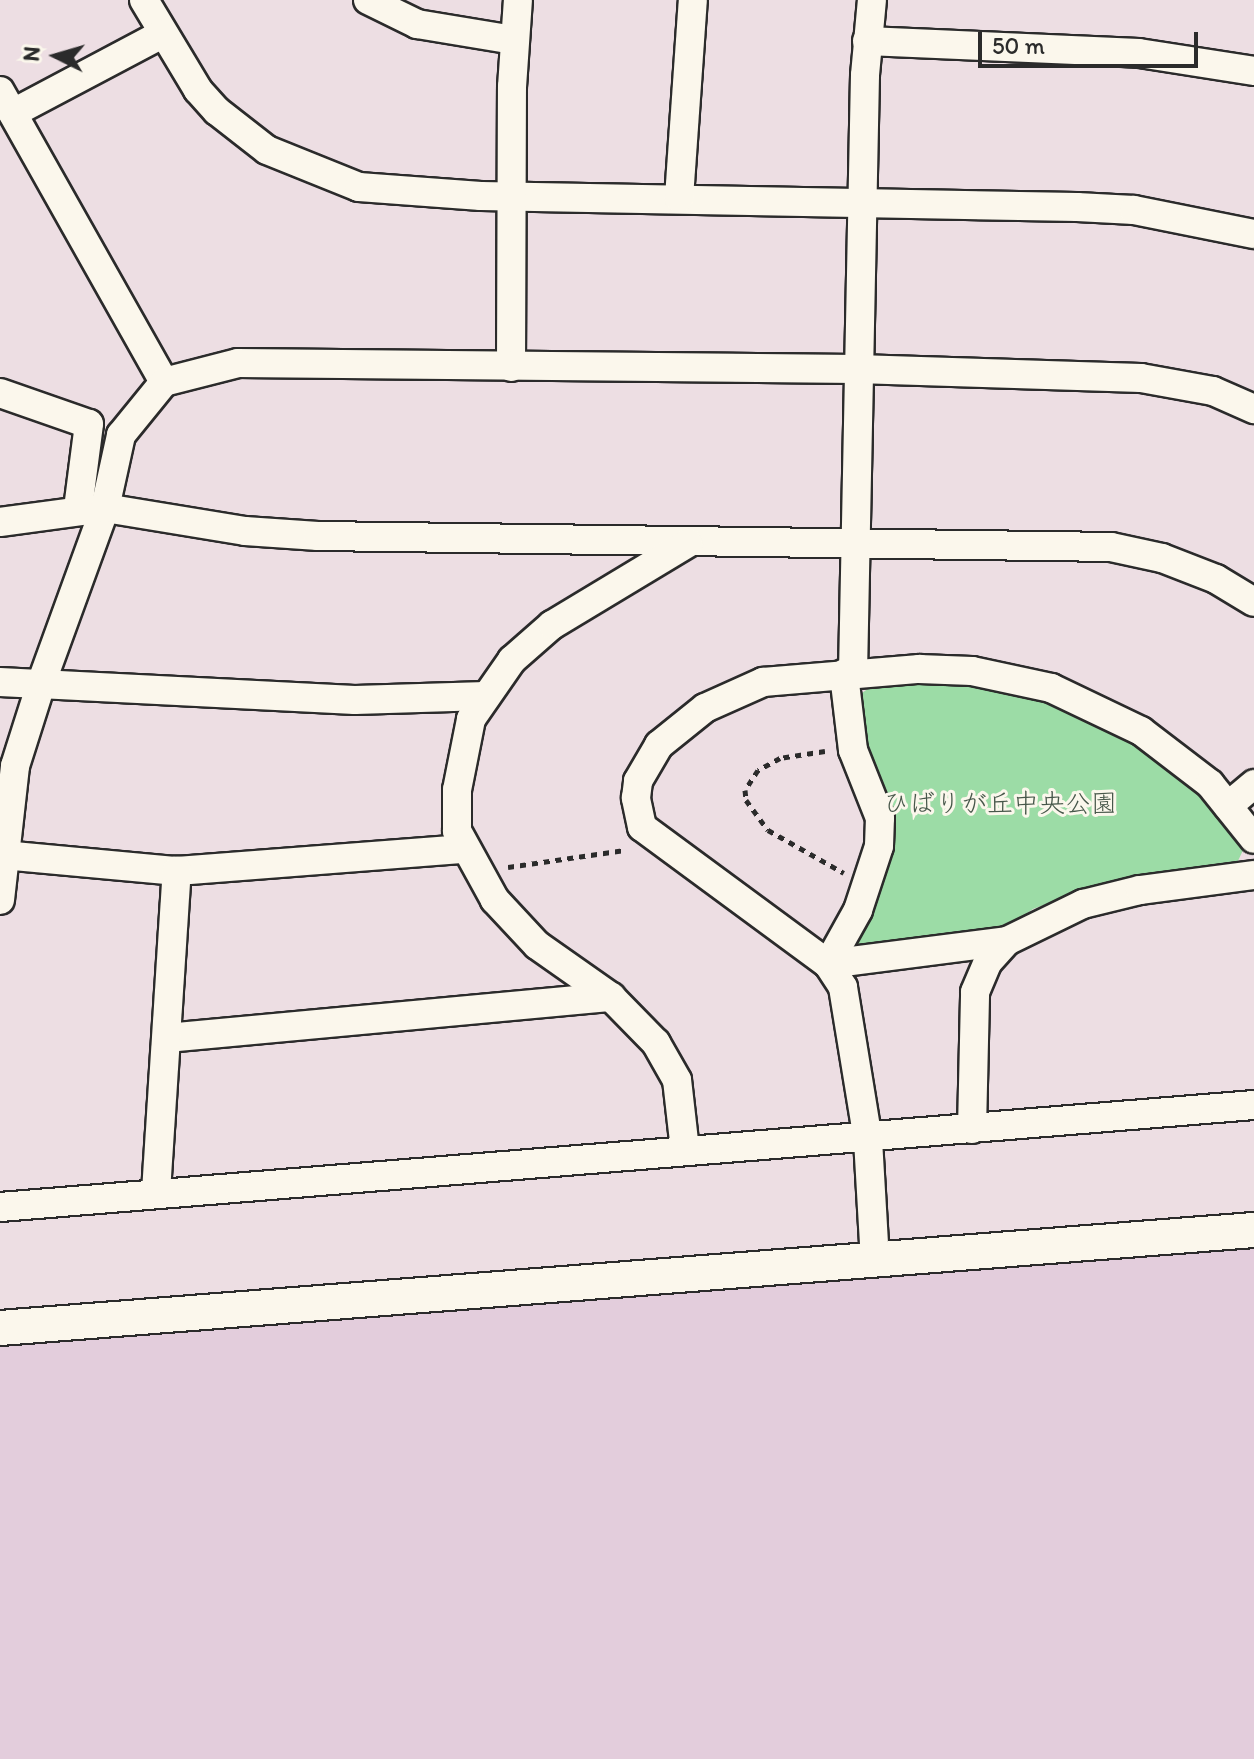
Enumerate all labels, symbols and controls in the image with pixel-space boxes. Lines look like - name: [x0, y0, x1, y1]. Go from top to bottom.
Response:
- north arrow: [16, 16, 96, 96]
- scale bar: [982, 16, 1202, 66]
- text: 50 m: [992, 31, 1045, 60]
- text: N: [17, 45, 46, 62]
- park label: ひばりが丘中央公園: [883, 788, 1117, 820]

